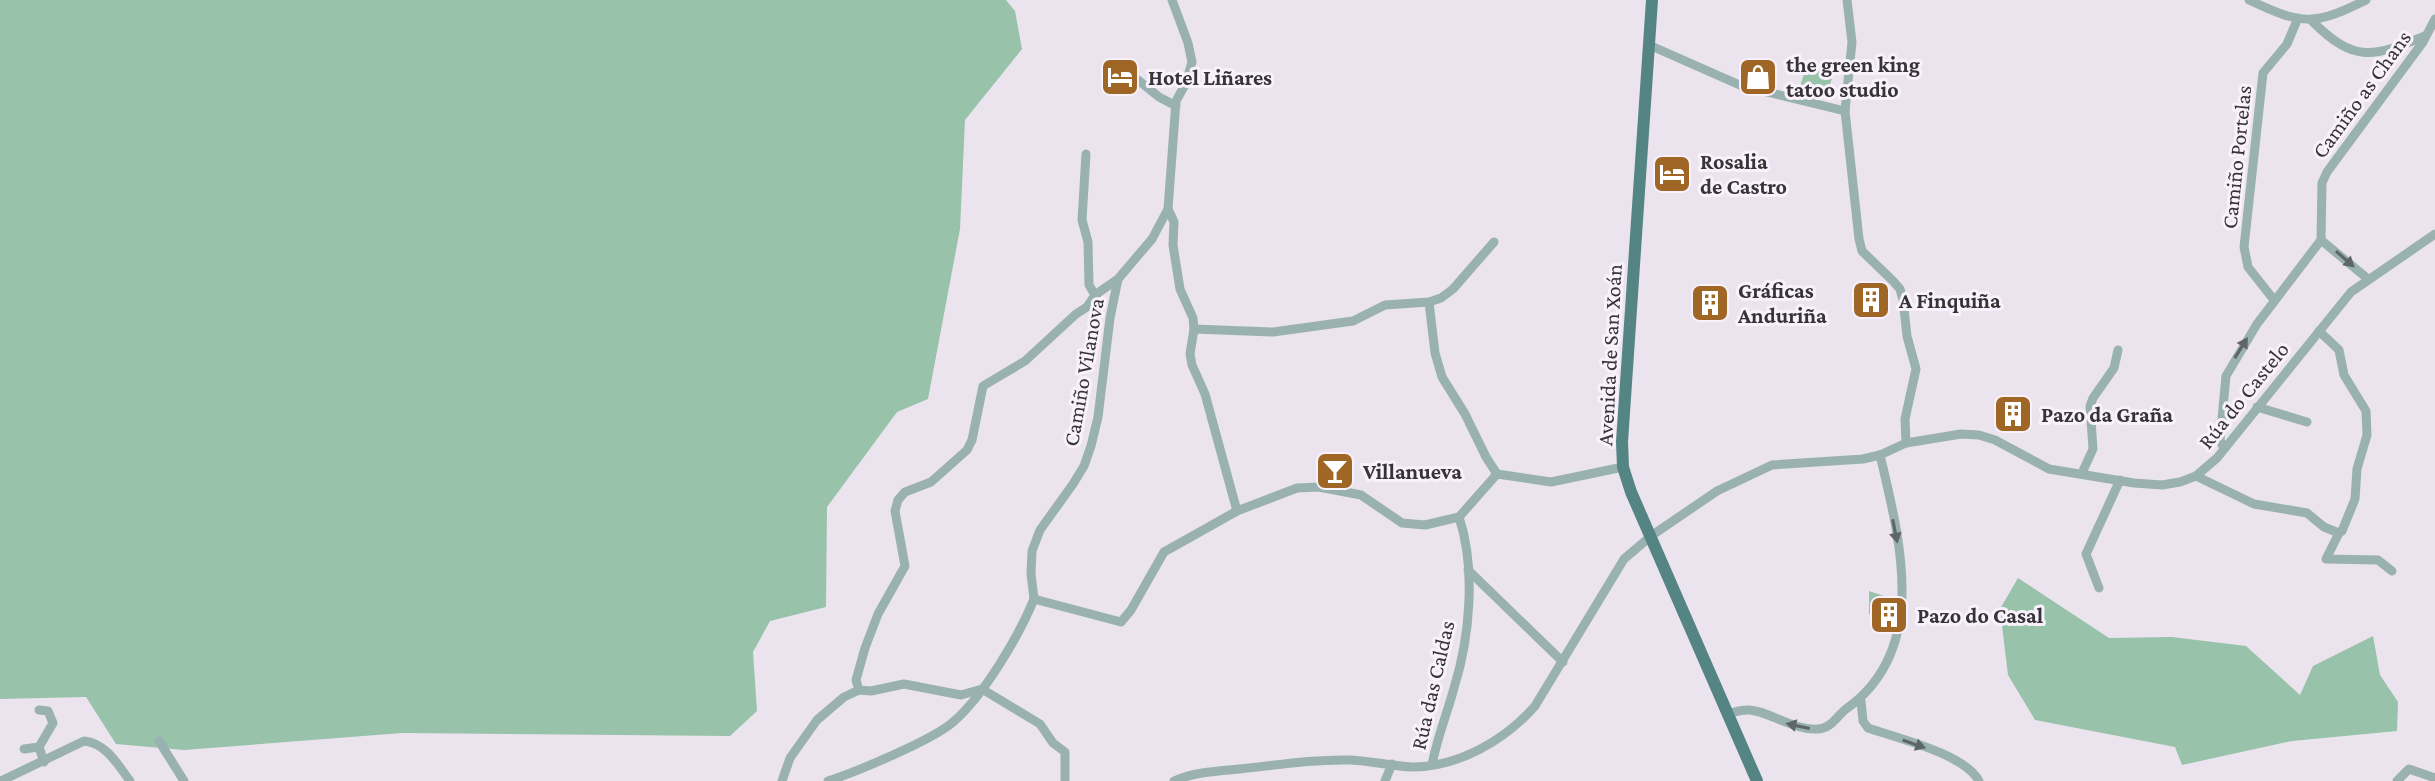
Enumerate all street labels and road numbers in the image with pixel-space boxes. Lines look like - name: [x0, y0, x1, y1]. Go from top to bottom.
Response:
- street label: Camiño as Chans: [2307, 26, 2416, 163]
- street label: Camiño Portelas: [2217, 84, 2256, 230]
- street label: Avenida de San Xoán: [1592, 263, 1627, 447]
- street label: Camiño Vilanova: [1058, 296, 1109, 448]
- street label: Rúa do Castelo: [2193, 337, 2294, 454]
- street label: Rúa das Caldas: [1405, 618, 1459, 752]

